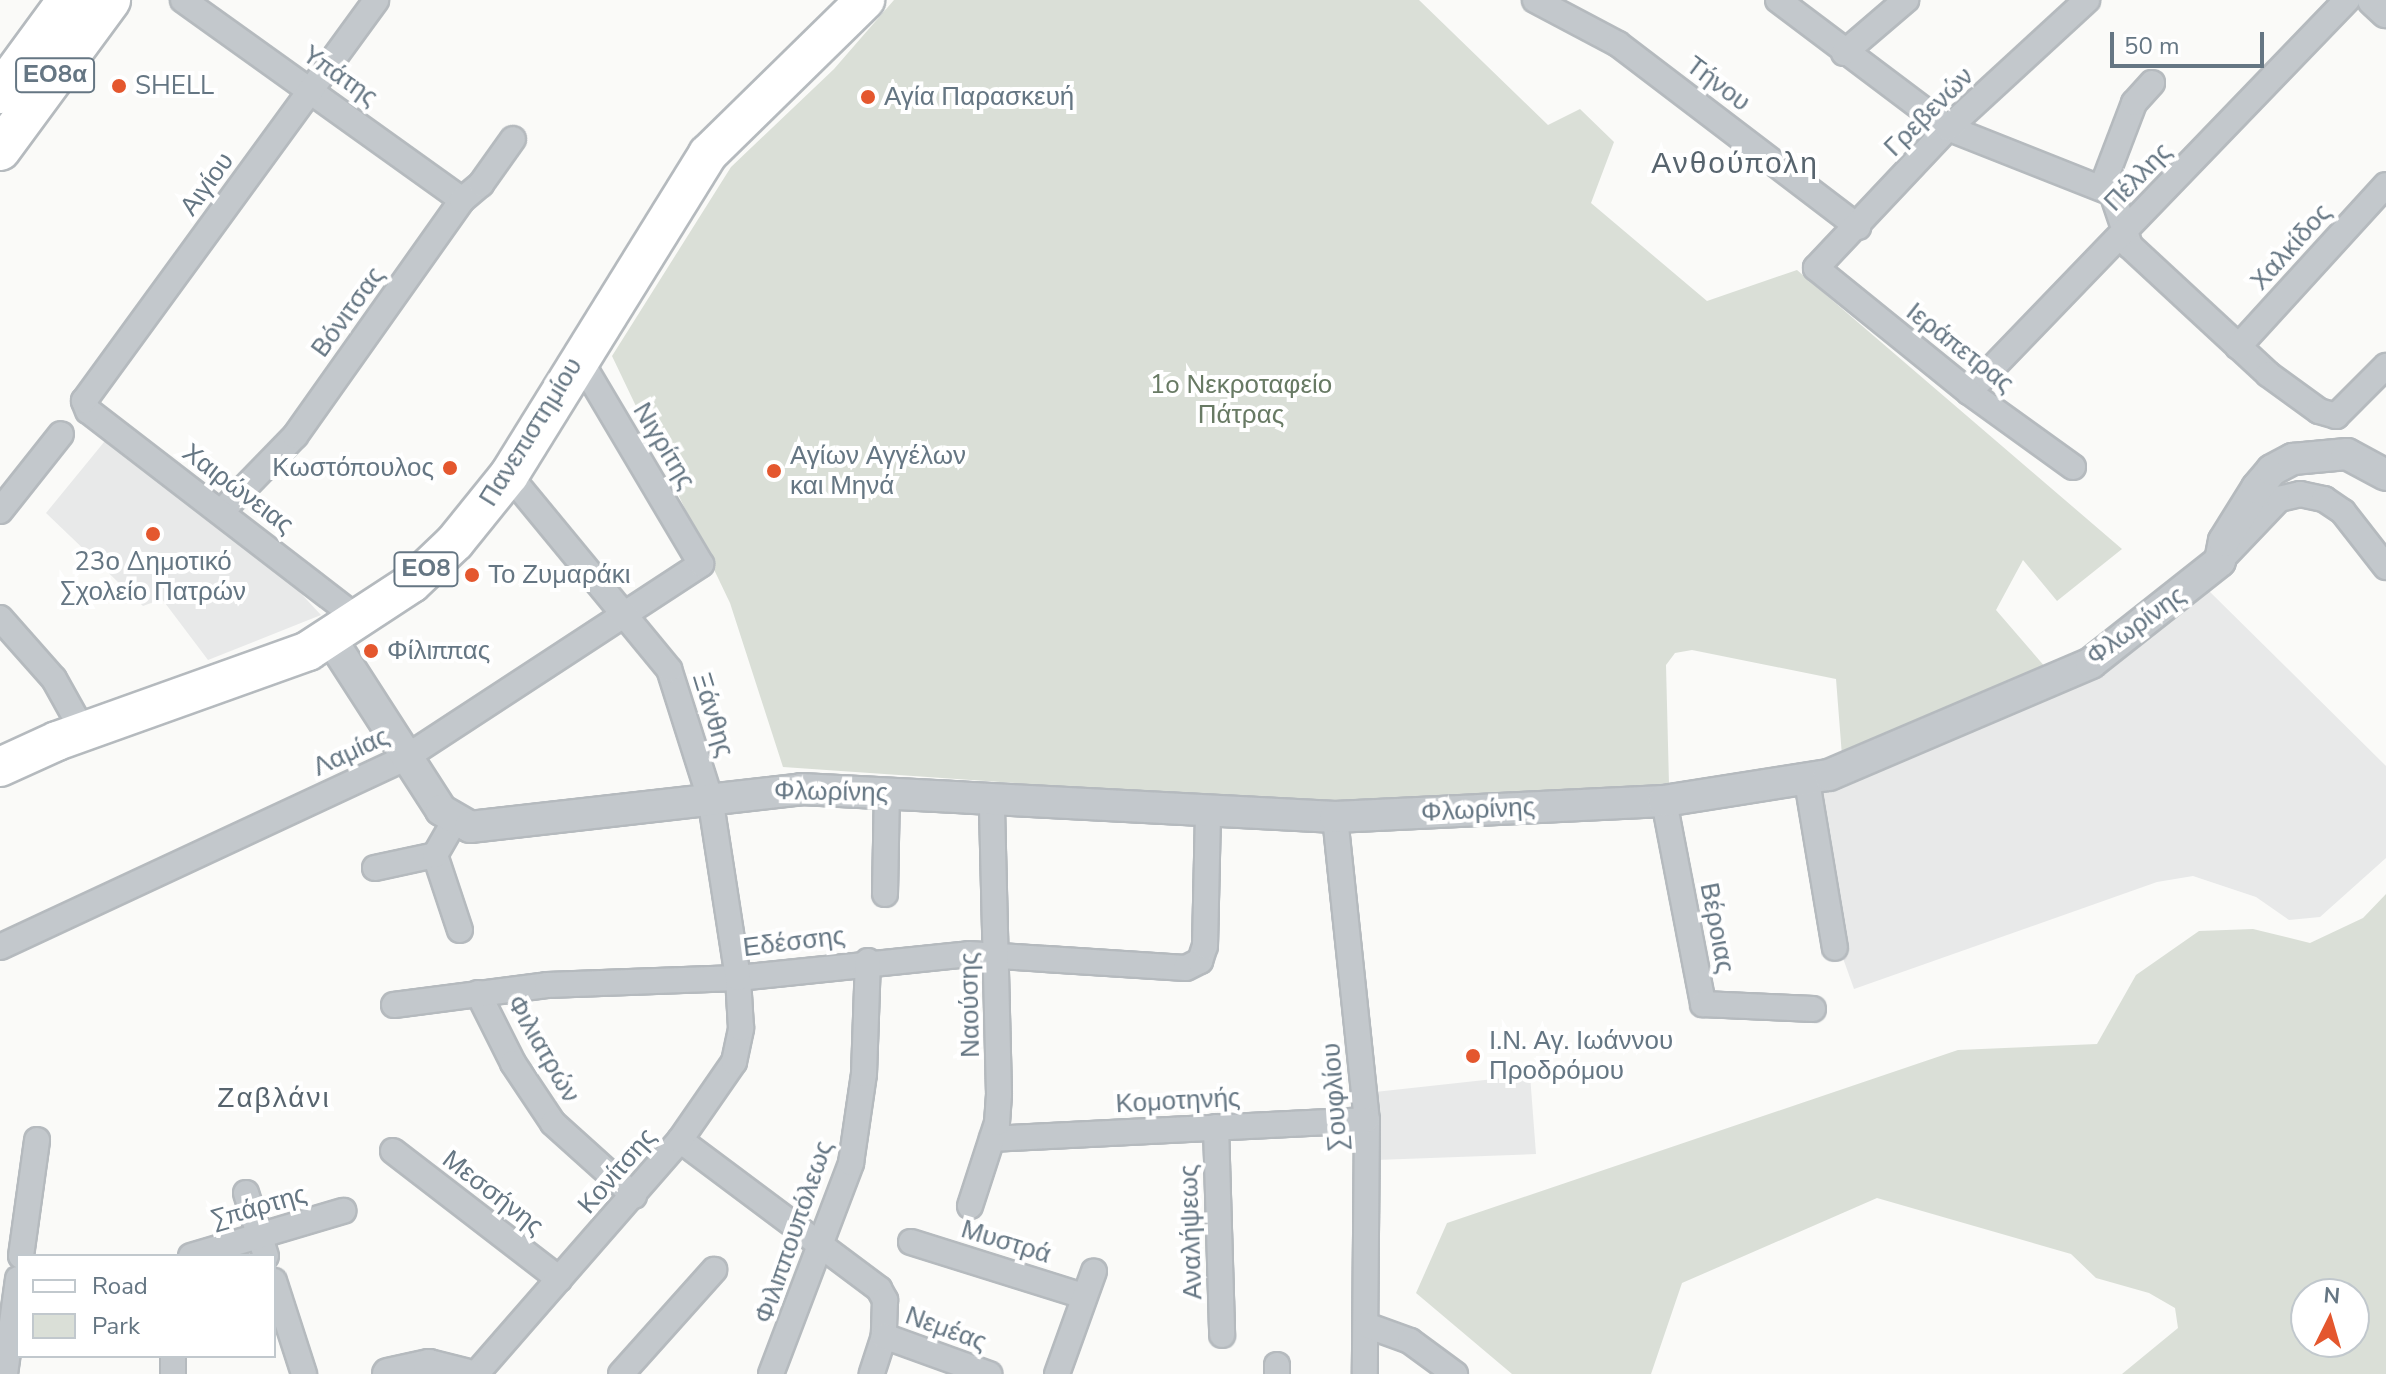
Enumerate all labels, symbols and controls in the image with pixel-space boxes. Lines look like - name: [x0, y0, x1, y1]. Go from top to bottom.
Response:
- scale bar: [2114, 16, 2268, 66]
- text: 50 m: [2124, 30, 2180, 62]
- street label: Υπάτης: [296, 39, 384, 113]
- street label: Τήνου: [1680, 50, 1756, 118]
- road number: ΕΟ8α: [15, 55, 95, 95]
- street label: Γρεβενών: [1878, 61, 1980, 163]
- place label: SHELL: [135, 70, 214, 102]
- marker: SHELL: [110, 77, 128, 95]
- place label: Αγία Παρασκευή: [884, 81, 1074, 113]
- marker: Αγία Παρασκευή: [859, 88, 877, 106]
- street label: Πέλλης: [2098, 136, 2178, 218]
- street label: Αιγίου: [174, 146, 240, 222]
- district label: Ανθούπολη: [1651, 146, 1819, 182]
- street label: Χαλκίδος: [2244, 197, 2338, 297]
- street label: Βόνιτσας: [305, 261, 391, 363]
- street label: Ιεράπετρας: [1900, 296, 2020, 400]
- street label: Πανεπιστημίου: [473, 352, 589, 512]
- park label: 1o Νεκροταφείο Πάτρας: [1150, 369, 1332, 430]
- street label: Νιγρίτης: [626, 397, 702, 495]
- street label: Χαιρώνειας: [176, 437, 300, 541]
- place label: Αγίων Αγγέλων και Μηνά: [790, 440, 966, 502]
- place label: Κωστόπουλος: [272, 452, 434, 484]
- marker: Κωστόπουλος: [441, 459, 459, 477]
- marker: Αγίων Αγγέλων και Μηνά: [765, 462, 783, 480]
- marker: 23ο Δημοτικό Σχολείο Πατρών: [144, 525, 162, 543]
- place label: 23ο Δημοτικό Σχολείο Πατρών: [60, 546, 246, 608]
- road number: ΕΟ8: [392, 549, 460, 589]
- place label: Το Ζυμαράκι: [488, 559, 630, 591]
- marker: Το Ζυμαράκι: [463, 566, 481, 584]
- street label: Φλωρίνης: [2081, 580, 2191, 672]
- place label: Φίλιππας: [387, 635, 490, 667]
- marker: Φίλιππας: [362, 642, 380, 660]
- street label: Ξάνθης: [685, 669, 741, 761]
- street label: Λαμίας: [308, 721, 394, 783]
- street label: Φλωρίνης: [774, 775, 888, 809]
- street label: Φλωρίνης: [1420, 791, 1536, 829]
- street label: Βέροιας: [1693, 880, 1741, 976]
- street label: Εδέσσης: [741, 920, 847, 964]
- street label: Ναούσης: [953, 952, 987, 1058]
- street label: Φιλιατρών: [500, 990, 586, 1108]
- place label: Ι.Ν. Αγ. Ιωάννου Προδρόμου: [1489, 1025, 1673, 1086]
- street label: Σουφλίου: [1316, 1042, 1354, 1152]
- marker: Ι.Ν. Αγ. Ιωάννου Προδρόμου: [1464, 1047, 1482, 1065]
- district label: Ζαβλάνι: [217, 1081, 331, 1115]
- street label: Κομοτηνής: [1115, 1082, 1241, 1120]
- street label: Κονίτσης: [571, 1122, 663, 1220]
- street label: Φιλιππουπόλεως: [748, 1137, 840, 1327]
- street label: Μεσσήνης: [436, 1144, 550, 1242]
- street label: Αναλήψεως: [1173, 1164, 1209, 1300]
- street label: Σπάρτης: [208, 1179, 310, 1235]
- street label: Μυστρά: [957, 1214, 1055, 1270]
- legend: [16, 1254, 276, 1358]
- text: Road: [92, 1270, 148, 1302]
- north arrow: [2290, 1278, 2370, 1358]
- text: N: [2322, 1280, 2341, 1312]
- street label: Νεμέας: [901, 1300, 991, 1358]
- text: Park: [92, 1310, 140, 1342]

